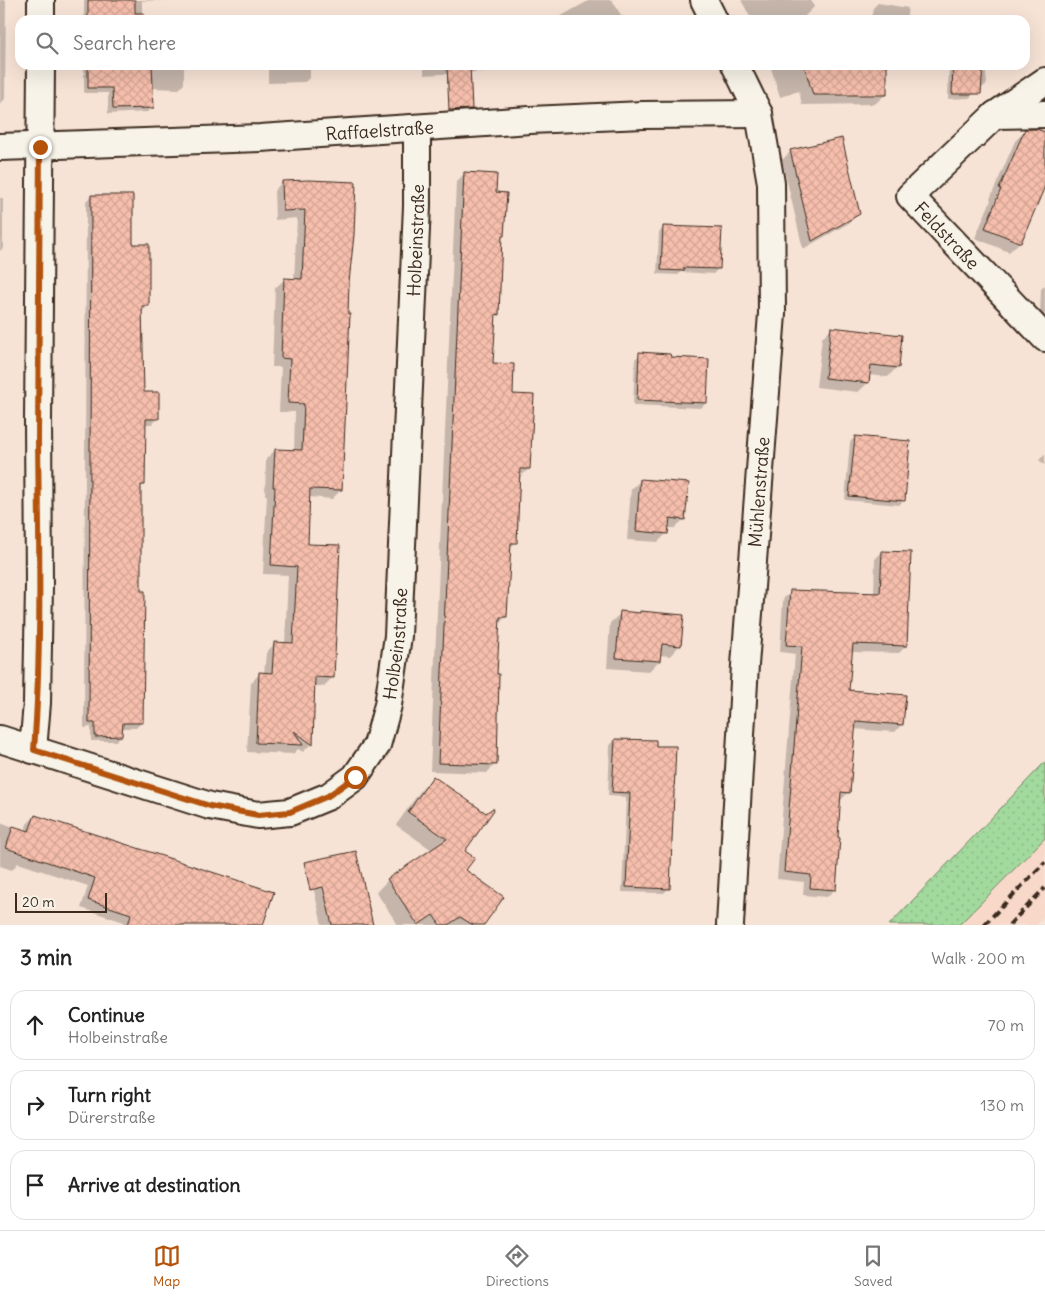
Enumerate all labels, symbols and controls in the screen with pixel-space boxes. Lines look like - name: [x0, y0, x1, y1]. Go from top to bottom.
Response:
- search box: [15, 15, 1030, 70]
- icon: search: [33, 29, 61, 57]
- text: Search here: [73, 31, 176, 55]
- street label: Raffaelstraße: [325, 115, 434, 145]
- route end: [29, 136, 52, 159]
- street label: Holbeinstraße: [402, 184, 429, 297]
- street label: Feldstraße: [910, 197, 985, 274]
- street label: Mühlenstraße: [743, 436, 774, 548]
- street label: Holbeinstraße: [377, 587, 412, 701]
- route start: [344, 766, 367, 789]
- scale bar: [15, 890, 108, 913]
- text: 20 m: [22, 893, 55, 911]
- text: 3 min: [20, 944, 72, 971]
- text: Walk · 200 m: [931, 948, 1025, 968]
- text: Continue: [68, 1003, 145, 1027]
- icon: ahead: [21, 1011, 49, 1039]
- text: 70 m: [988, 1015, 1024, 1035]
- text: Holbeinstraße: [68, 1027, 168, 1047]
- text: Turn right: [68, 1083, 151, 1107]
- icon: right: [21, 1091, 49, 1119]
- text: 130 m: [980, 1095, 1024, 1115]
- text: Dürerstraße: [68, 1107, 155, 1127]
- icon: arrive: [21, 1171, 49, 1199]
- text: Arrive at destination: [68, 1173, 241, 1197]
- tab: Map: [153, 1242, 181, 1290]
- tab: Directions: [486, 1242, 549, 1290]
- tab: Saved: [854, 1242, 892, 1290]

